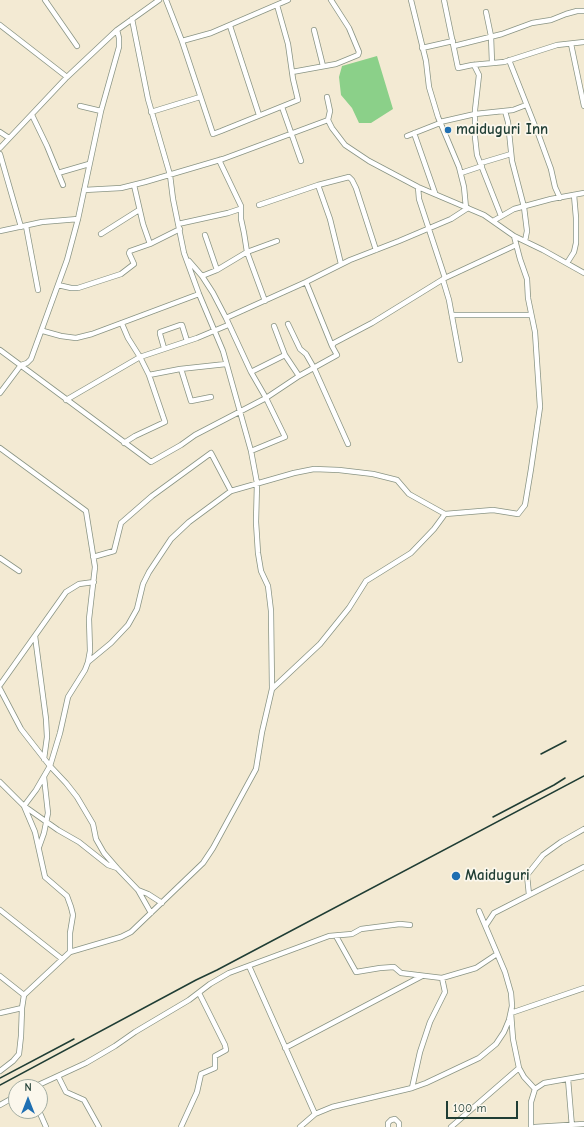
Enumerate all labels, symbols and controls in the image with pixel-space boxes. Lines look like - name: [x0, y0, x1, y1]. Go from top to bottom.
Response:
- place label: maiduguri Inn: [456, 121, 548, 139]
- marker: maiduguri Inn: [443, 125, 453, 135]
- place label: Maiduguri: [465, 867, 530, 885]
- marker: Maiduguri: [450, 870, 462, 882]
- north arrow: [8, 1079, 48, 1119]
- text: N: [24, 1081, 32, 1094]
- scale bar: [448, 1093, 520, 1119]
- text: 100 m: [453, 1101, 486, 1115]

